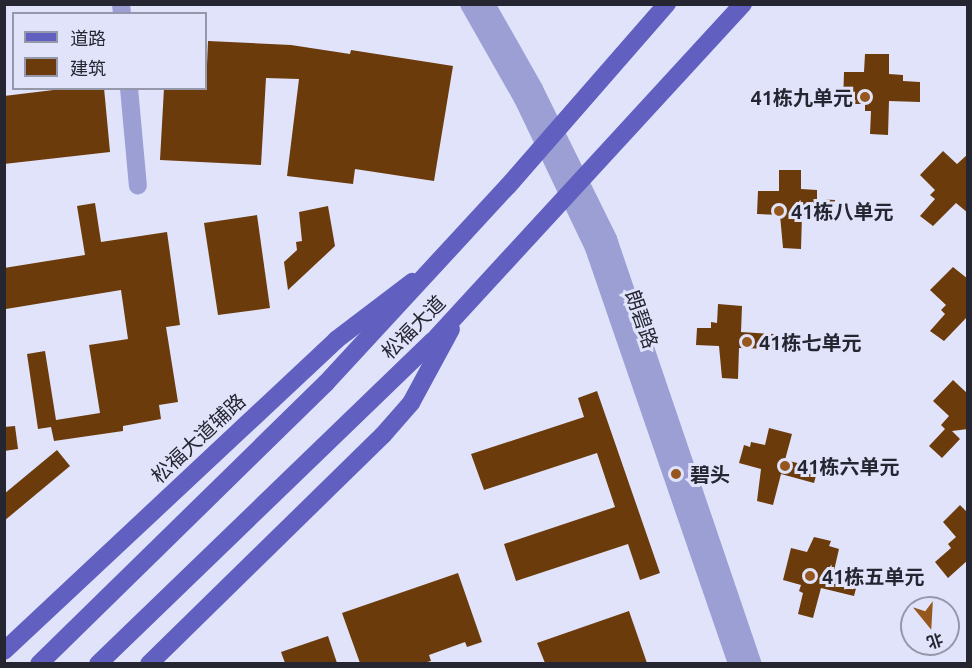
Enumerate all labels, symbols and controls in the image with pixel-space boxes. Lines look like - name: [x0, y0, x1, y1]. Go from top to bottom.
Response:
- legend: [12, 12, 207, 90]
- text: 道路: [70, 28, 106, 48]
- text: 建筑: [70, 58, 106, 78]
- place label: 41栋九单元: [750, 85, 853, 109]
- marker: 41栋九单元: [858, 90, 872, 104]
- place label: 41栋八单元: [791, 199, 894, 223]
- marker: 41栋八单元: [772, 204, 786, 218]
- street label: 朗碧路: [621, 287, 663, 351]
- street label: 松福大道: [376, 290, 450, 364]
- place label: 41栋七单元: [759, 330, 862, 354]
- marker: 41栋七单元: [740, 335, 754, 349]
- street label: 松福大道辅路: [146, 388, 250, 488]
- place label: 41栋六单元: [797, 454, 900, 478]
- marker: 41栋六单元: [778, 459, 792, 473]
- place label: 碧头: [690, 462, 730, 486]
- marker: 碧头: [667, 465, 685, 483]
- place label: 41栋五单元: [822, 564, 925, 588]
- marker: 41栋五单元: [803, 569, 817, 583]
- north arrow: [900, 596, 960, 656]
- text: 北: [925, 630, 945, 652]

